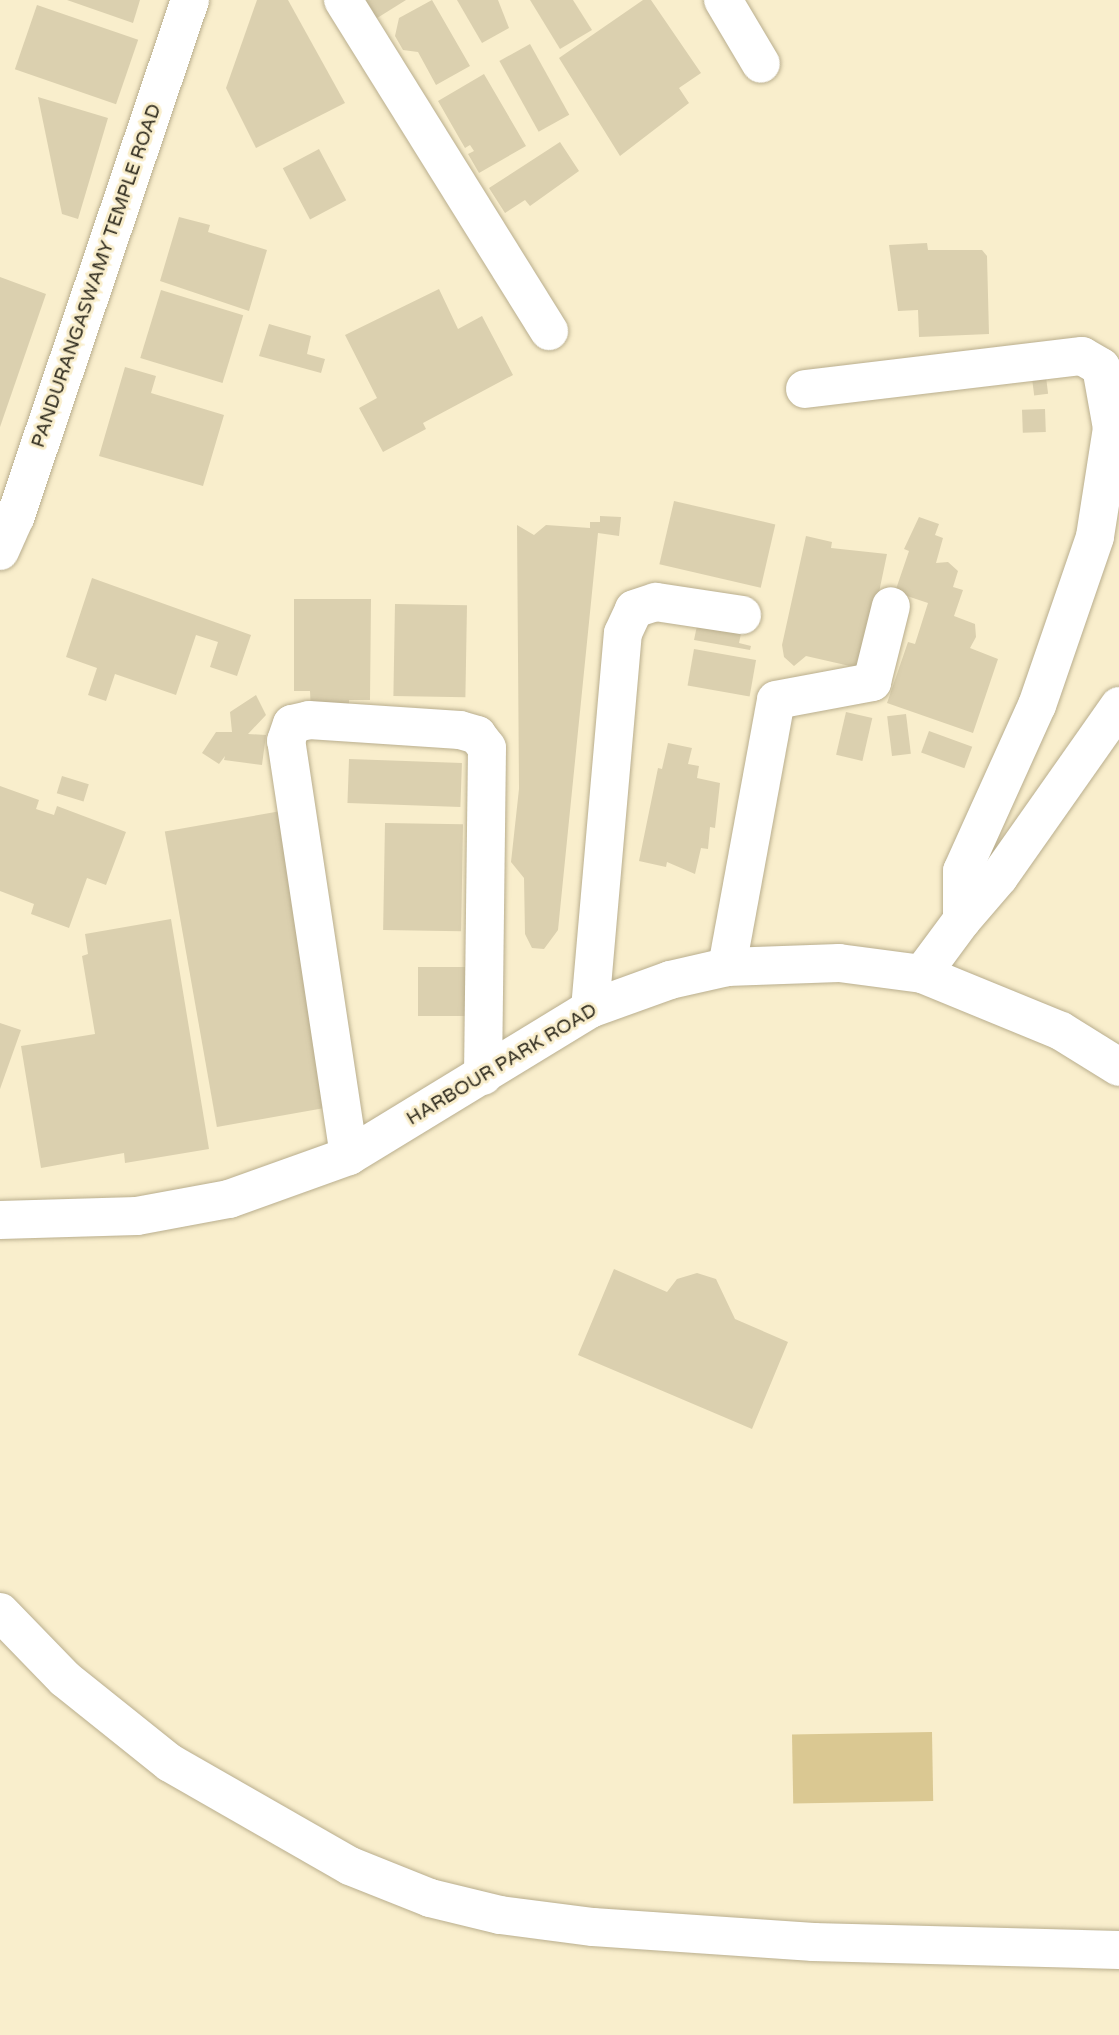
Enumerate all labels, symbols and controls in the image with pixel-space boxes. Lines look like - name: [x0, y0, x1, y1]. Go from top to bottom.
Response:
- street label: PANDURANGASWAMY TEMPLE ROAD: [27, 101, 167, 451]
- street label: HARBOUR PARK ROAD: [403, 999, 601, 1131]

